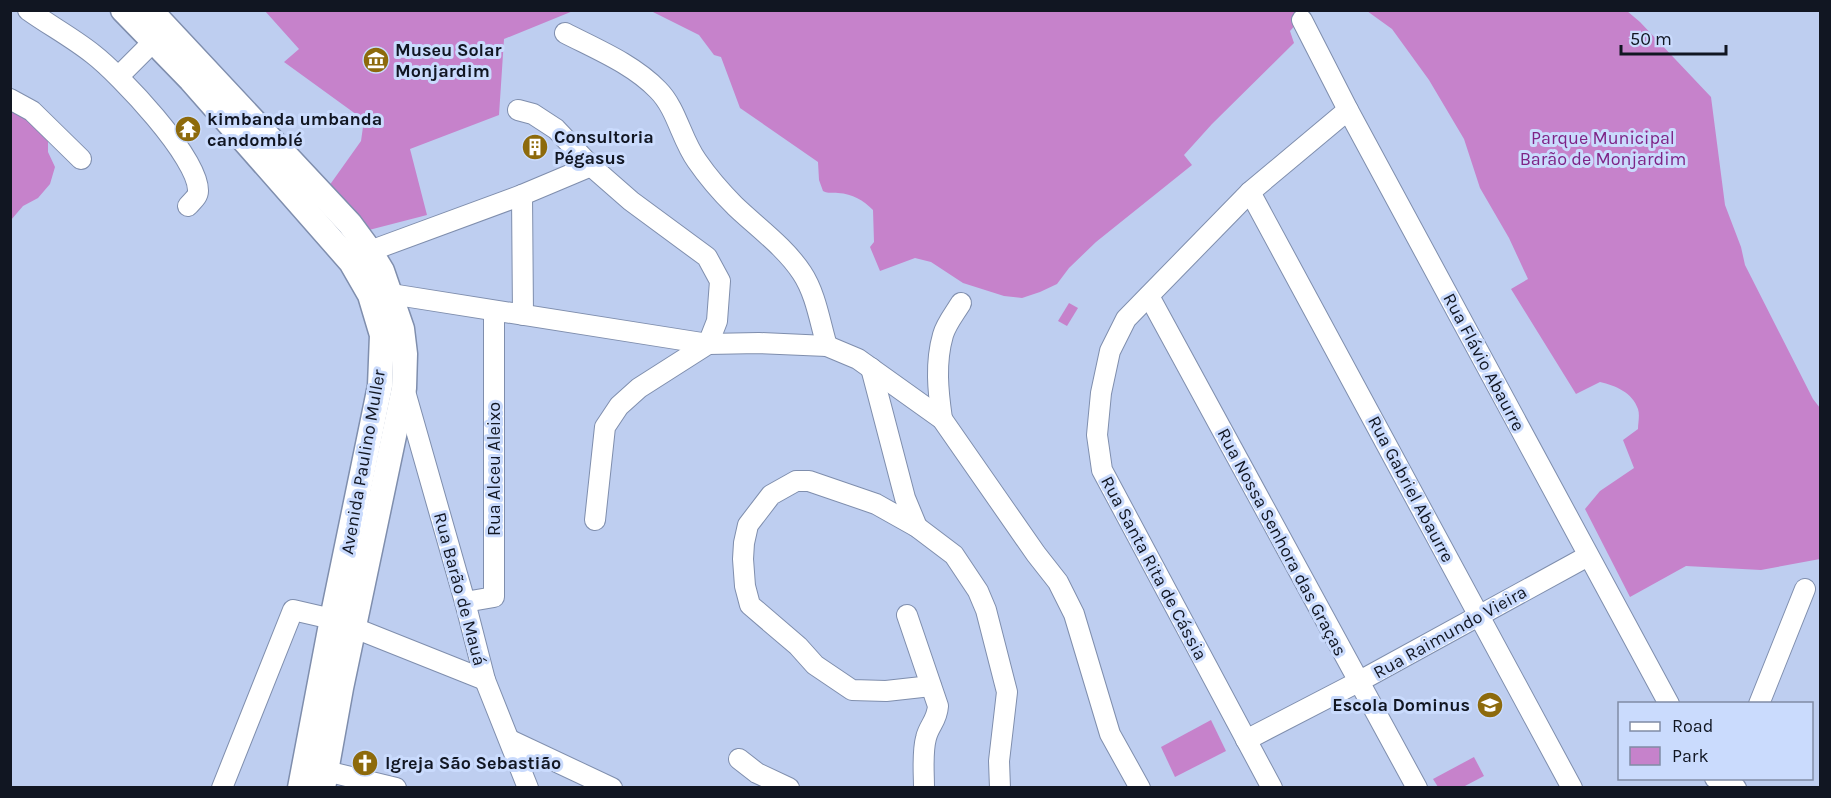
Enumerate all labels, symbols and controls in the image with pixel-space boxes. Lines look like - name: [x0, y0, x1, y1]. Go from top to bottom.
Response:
- scale bar: [1621, 18, 1726, 56]
- text: 50 m: [1630, 28, 1672, 50]
- place label: Museu Solar Monjardim: [395, 39, 502, 82]
- museum icon: Museu Solar Monjardim: [361, 45, 391, 75]
- place label: kimbanda umbanda candomblé: [207, 108, 382, 151]
- temple icon: kimbanda umbanda candomblé: [173, 114, 203, 144]
- place label: Consultoria Pégasus: [554, 126, 654, 169]
- park label: Parque Municipal Barão de Monjardim: [1520, 127, 1686, 170]
- building icon: Consultoria Pégasus: [520, 132, 550, 162]
- street label: Rua Flávio Abaurre: [1438, 289, 1530, 435]
- street label: Avenida Paulino Muller: [336, 367, 390, 556]
- street label: Rua Alceu Aleixo: [483, 402, 505, 536]
- street label: Rua Gabriel Abaurre: [1363, 412, 1459, 566]
- street label: Rua Nossa Senhora das Graças: [1212, 424, 1352, 660]
- street label: Rua Santa Rita de Cássia: [1096, 472, 1212, 664]
- street label: Rua Barão de Mauá: [429, 510, 491, 668]
- street label: Rua Raimundo Vieira: [1369, 581, 1531, 683]
- school or university icon: Escola Dominus: [1475, 690, 1505, 720]
- place label: Escola Dominus: [1332, 694, 1470, 716]
- legend: [1618, 702, 1813, 780]
- text: Road: [1672, 715, 1713, 737]
- text: Park: [1672, 745, 1709, 767]
- church icon: Igreja São Sebastião: [350, 748, 380, 778]
- place label: Igreja São Sebastião: [385, 752, 561, 774]

